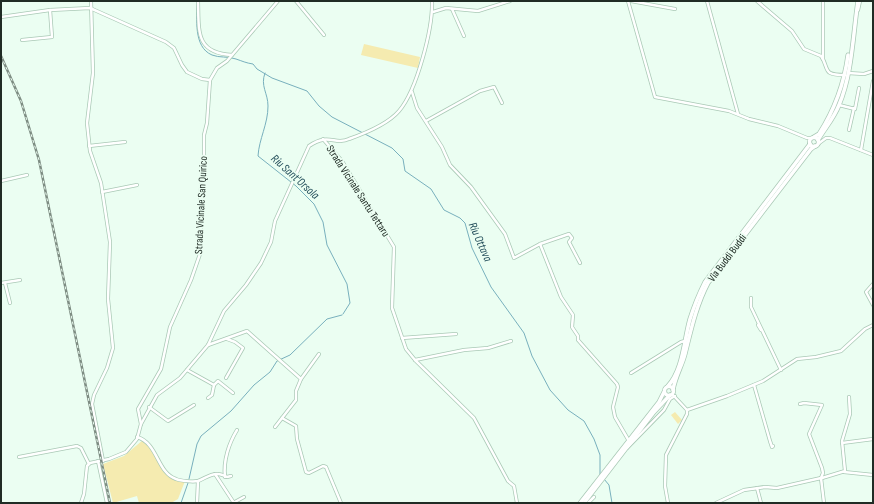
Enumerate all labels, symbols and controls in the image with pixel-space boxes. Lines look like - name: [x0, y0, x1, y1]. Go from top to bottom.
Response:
- street label: Strada Vicinale Santu Tettaru: [324, 143, 393, 240]
- water label: Riu Sant'Orsola: [268, 151, 322, 203]
- street label: Strada Vicinale San Quirico: [192, 155, 210, 254]
- water label: Riu Ottava: [465, 220, 495, 264]
- street label: Via Buddi Buddi: [705, 232, 749, 284]

